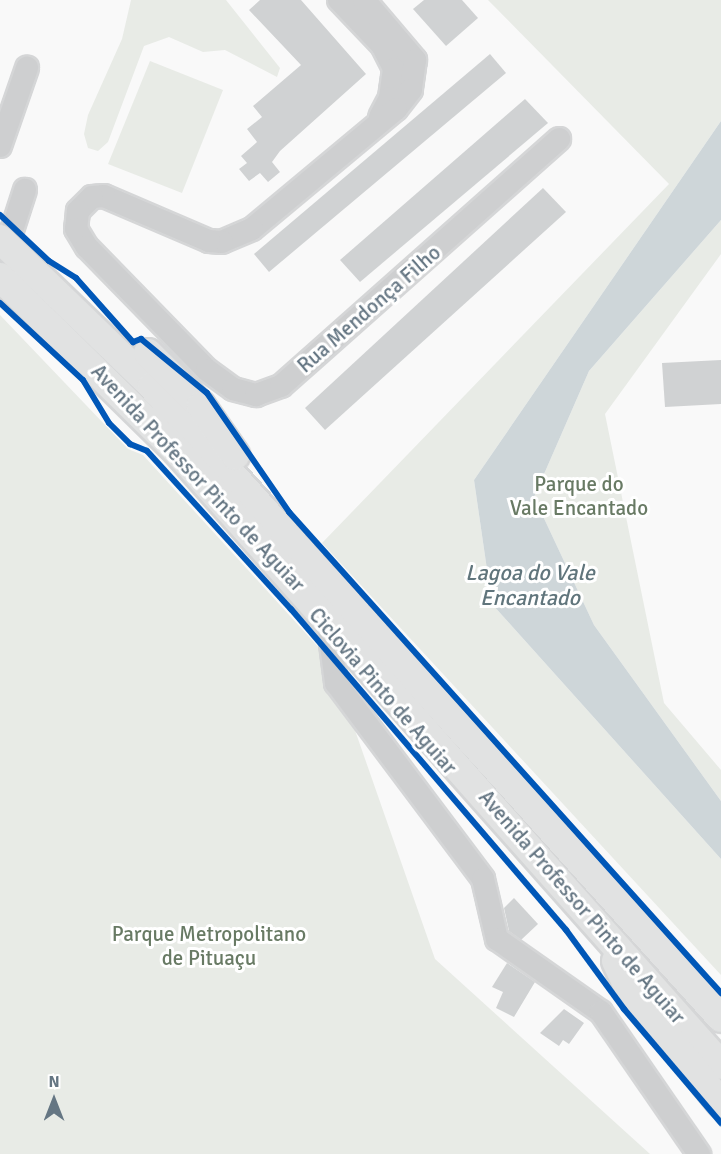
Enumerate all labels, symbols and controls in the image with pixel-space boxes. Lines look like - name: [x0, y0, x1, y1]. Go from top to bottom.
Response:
- street label: Rua Mendonça Filho: [292, 240, 446, 378]
- street label: Avenida Professor Pinto de Aguiar: [86, 359, 310, 597]
- park label: Parque do Vale Encantado: [510, 471, 648, 521]
- water label: Lagoa do Vale Encantado: [465, 559, 595, 610]
- street label: Ciclovia Pinto de Aguiar: [304, 603, 462, 779]
- street label: Avenida Professor Pinto de Aguiar: [473, 785, 691, 1029]
- park label: Parque Metropolitano de Pituaçu: [112, 921, 306, 971]
- north arrow: [24, 1070, 84, 1130]
- text: N: [48, 1072, 60, 1092]

